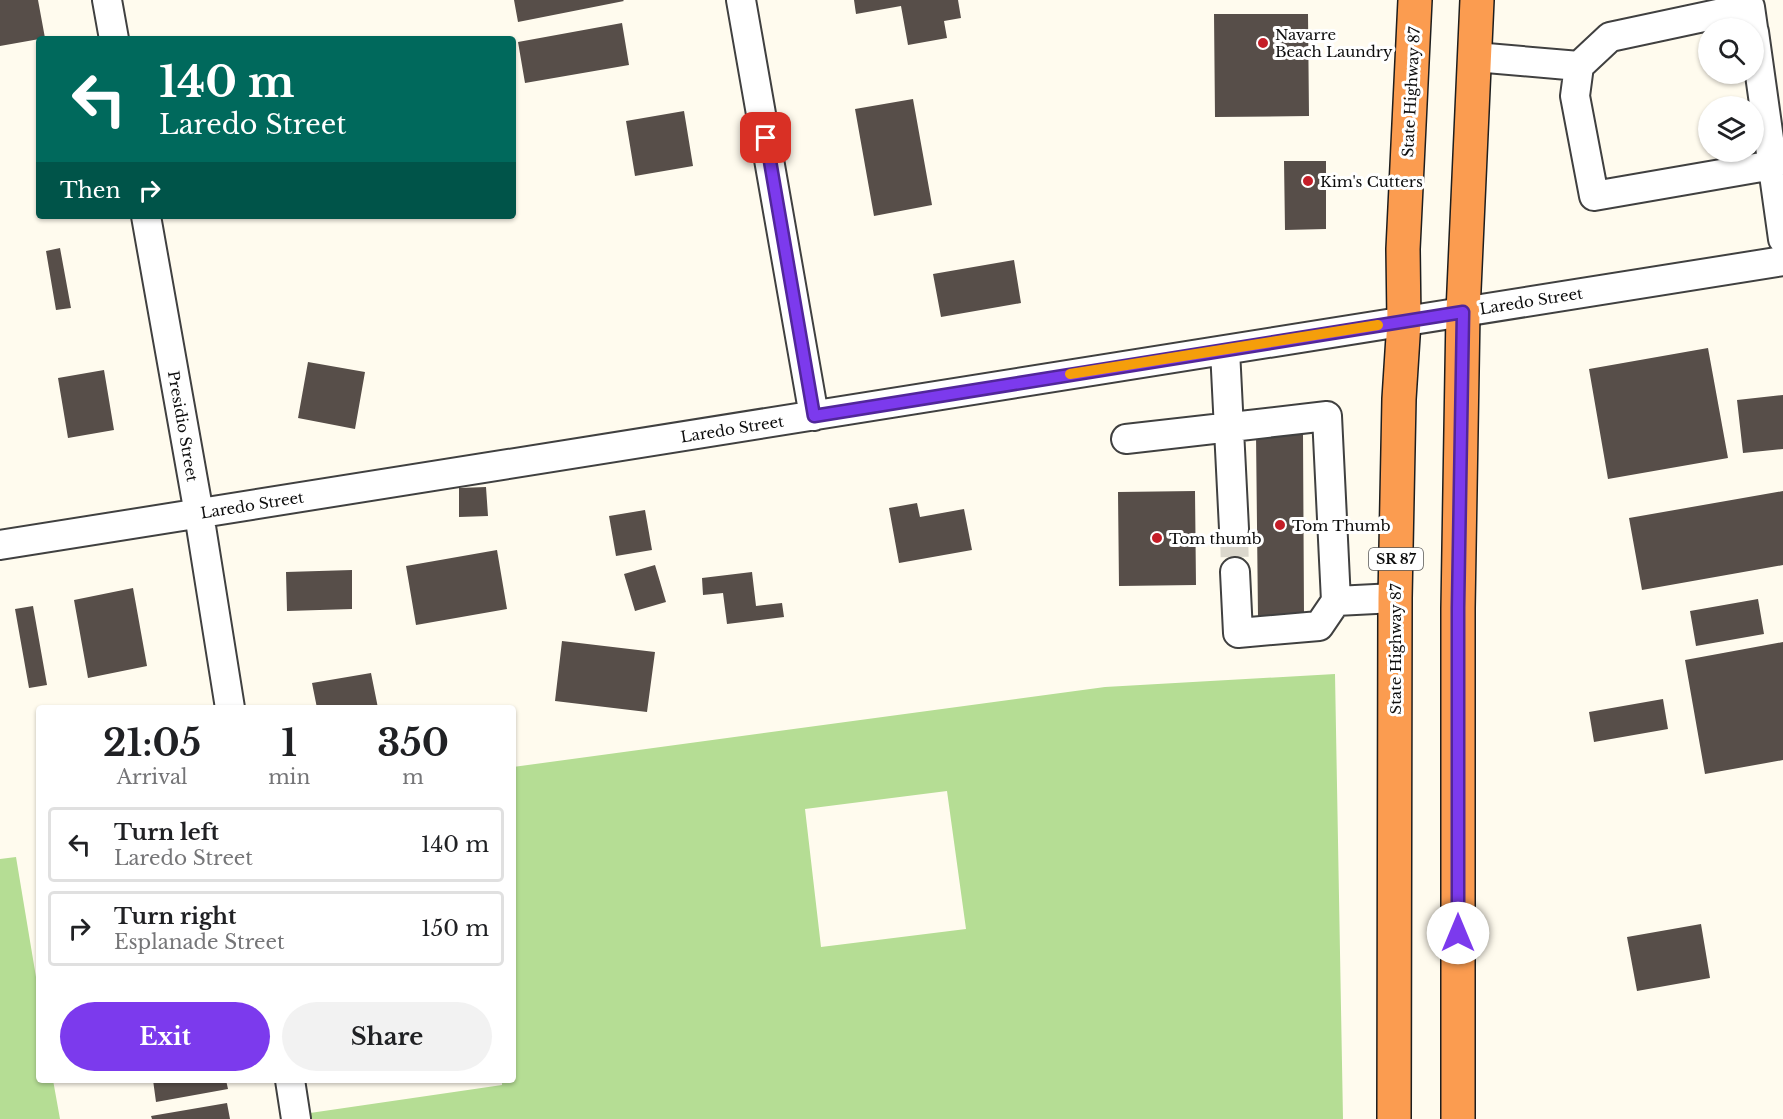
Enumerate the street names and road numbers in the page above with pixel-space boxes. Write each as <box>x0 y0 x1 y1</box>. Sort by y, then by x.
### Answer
street label: State Highway 87 <box>1398 26 1424 158</box>
street label: Laredo Street <box>1478 283 1584 319</box>
street label: Presidio Street <box>164 369 202 483</box>
street label: Laredo Street <box>679 411 785 447</box>
street label: Laredo Street <box>199 487 305 523</box>
road number: SR 87 <box>1369 548 1423 570</box>
street label: State Highway 87 <box>1386 583 1405 714</box>

